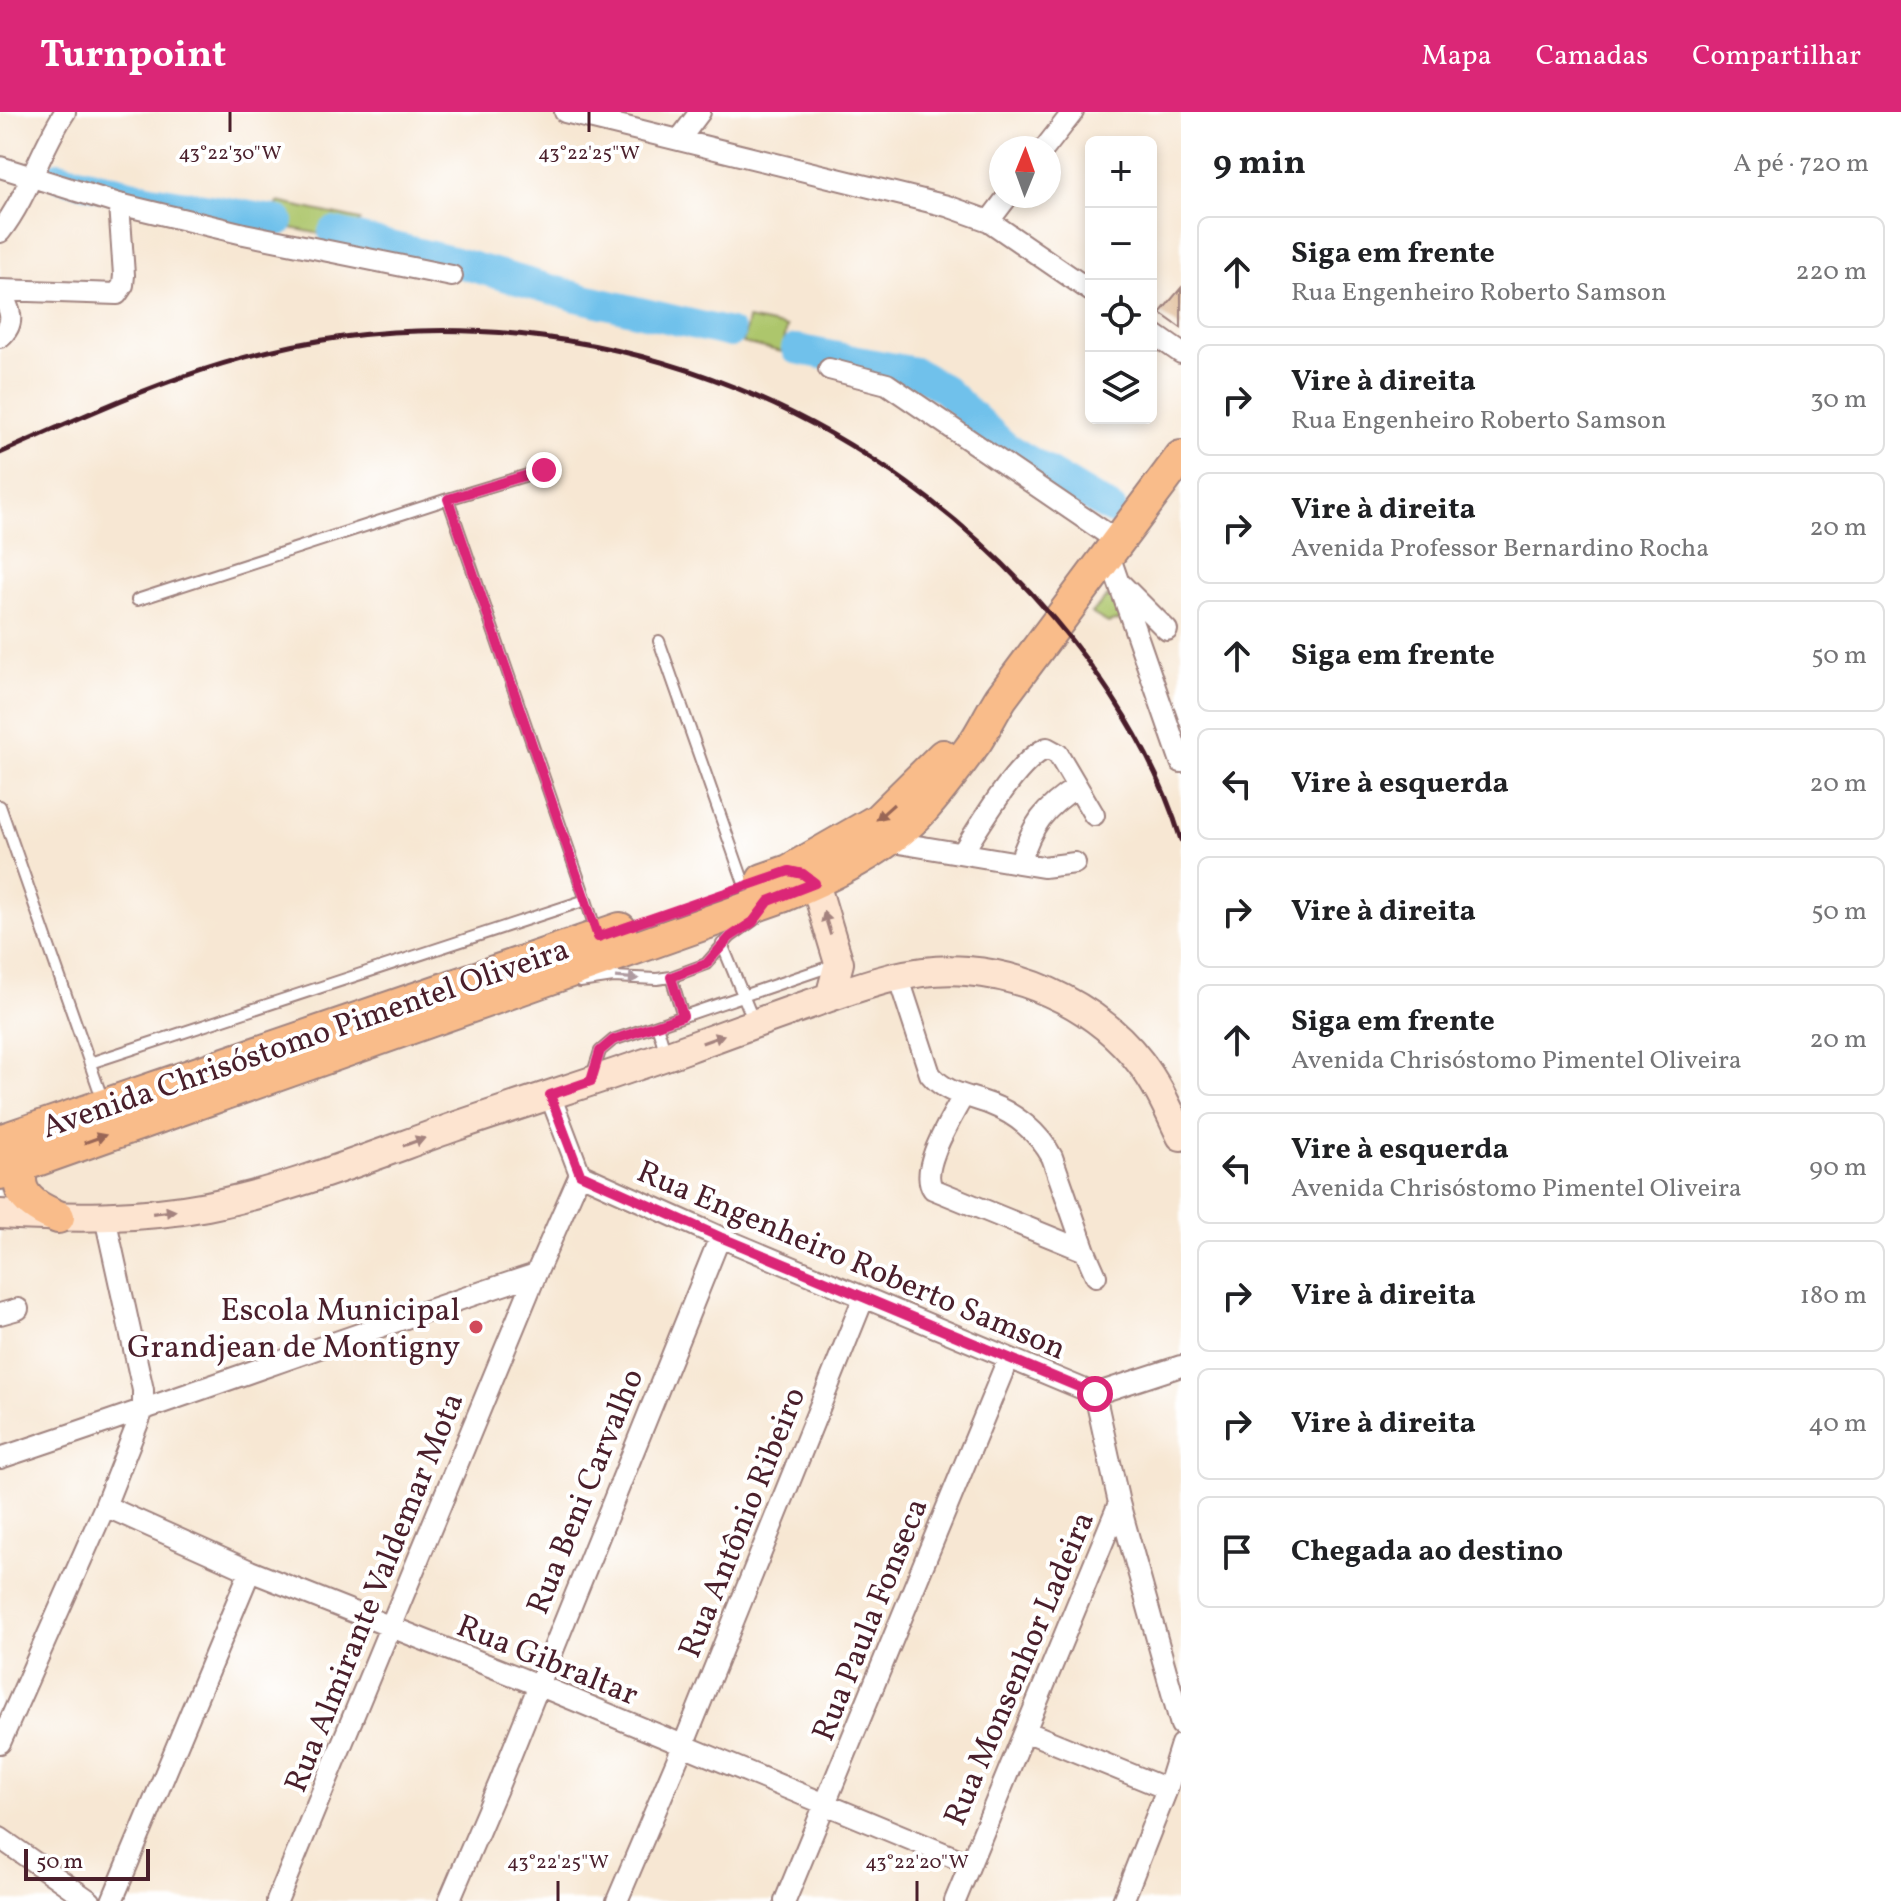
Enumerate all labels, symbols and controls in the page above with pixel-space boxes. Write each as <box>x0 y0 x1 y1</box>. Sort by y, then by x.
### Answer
text: Turnpoint <box>40 30 226 83</box>
text: Mapa <box>1422 37 1492 76</box>
text: Camadas <box>1536 37 1648 76</box>
text: Compartilhar <box>1692 37 1861 76</box>
north arrow <box>989 136 1061 208</box>
map controls <box>1085 136 1157 424</box>
button: + <box>1085 136 1157 208</box>
text: 43°22'30"W <box>178 140 282 168</box>
text: 43°22'25"W <box>538 140 640 168</box>
text: 9 min <box>1213 141 1306 188</box>
text: A pé · 720 m <box>1733 146 1869 182</box>
button: − <box>1085 208 1157 280</box>
text: Siga em frente <box>1291 233 1495 275</box>
icon: ahead <box>1215 250 1259 294</box>
text: 220 m <box>1795 254 1867 290</box>
text: Rua Engenheiro Roberto Samson <box>1291 275 1666 311</box>
button: locate <box>1085 280 1157 352</box>
button: layers <box>1085 352 1157 424</box>
text: Vire à direita <box>1291 361 1476 403</box>
icon: right <box>1215 378 1259 422</box>
text: 30 m <box>1810 382 1867 418</box>
text: Rua Engenheiro Roberto Samson <box>1291 403 1666 439</box>
route end <box>526 452 562 488</box>
text: Vire à direita <box>1291 489 1476 531</box>
icon: right <box>1215 506 1259 550</box>
text: 20 m <box>1809 510 1867 546</box>
text: Avenida Professor Bernardino Rocha <box>1291 531 1709 567</box>
icon: ahead <box>1215 634 1259 678</box>
text: Siga em frente <box>1291 635 1495 677</box>
text: 50 m <box>1811 638 1867 674</box>
icon: left <box>1215 762 1259 806</box>
text: Vire à esquerda <box>1291 763 1509 805</box>
text: 20 m <box>1809 766 1867 802</box>
one-way arrow <box>876 802 895 820</box>
icon: right <box>1215 890 1259 934</box>
text: Vire à direita <box>1291 891 1476 933</box>
text: 50 m <box>1811 894 1867 930</box>
one-way arrow <box>820 910 833 934</box>
street label: Avenida Chrisóstomo Pimentel Oliveira <box>37 929 575 1151</box>
one-way arrow <box>615 972 640 985</box>
text: Siga em frente <box>1291 1001 1495 1043</box>
icon: ahead <box>1215 1018 1259 1062</box>
text: 20 m <box>1809 1022 1867 1058</box>
one-way arrow <box>701 1032 725 1045</box>
text: Avenida Chrisóstomo Pimentel Oliveira <box>1291 1043 1742 1079</box>
text: Vire à esquerda <box>1291 1129 1509 1171</box>
one-way arrow <box>84 1132 108 1145</box>
one-way arrow <box>402 1135 426 1147</box>
icon: left <box>1215 1146 1259 1190</box>
text: 90 m <box>1809 1150 1867 1186</box>
street label: Rua Engenheiro Roberto Samson <box>630 1151 1072 1372</box>
text: Avenida Chrisóstomo Pimentel Oliveira <box>1291 1171 1742 1207</box>
one-way arrow <box>152 1205 177 1218</box>
icon: right <box>1215 1274 1259 1318</box>
text: Vire à direita <box>1291 1275 1476 1317</box>
text: 180 m <box>1800 1278 1867 1314</box>
place label: Escola Municipal Grandjean de Montigny <box>127 1290 460 1371</box>
marker: Escola Municipal Grandjean de Montigny <box>467 1318 485 1336</box>
street label: Rua Beni Carvalho <box>517 1363 656 1621</box>
route start <box>1077 1376 1113 1412</box>
street label: Rua Antônio Ribeiro <box>669 1381 818 1665</box>
street label: Rua Almirante Valdemar Mota <box>275 1387 476 1800</box>
icon: right <box>1215 1402 1259 1446</box>
text: Vire à direita <box>1291 1403 1476 1445</box>
text: 40 m <box>1808 1406 1867 1442</box>
street label: Rua Paula Fonseca <box>803 1492 941 1748</box>
street label: Rua Monsenhor Ladeira <box>935 1505 1107 1833</box>
icon: arrive <box>1215 1530 1259 1574</box>
text: Chegada ao destino <box>1291 1531 1563 1573</box>
street label: Rua Gibraltar <box>449 1605 644 1718</box>
scale bar <box>24 1845 150 1881</box>
text: 50 m <box>36 1847 83 1878</box>
text: 43°22'25"W <box>507 1849 609 1877</box>
text: 43°22'20"W <box>865 1849 969 1877</box>

